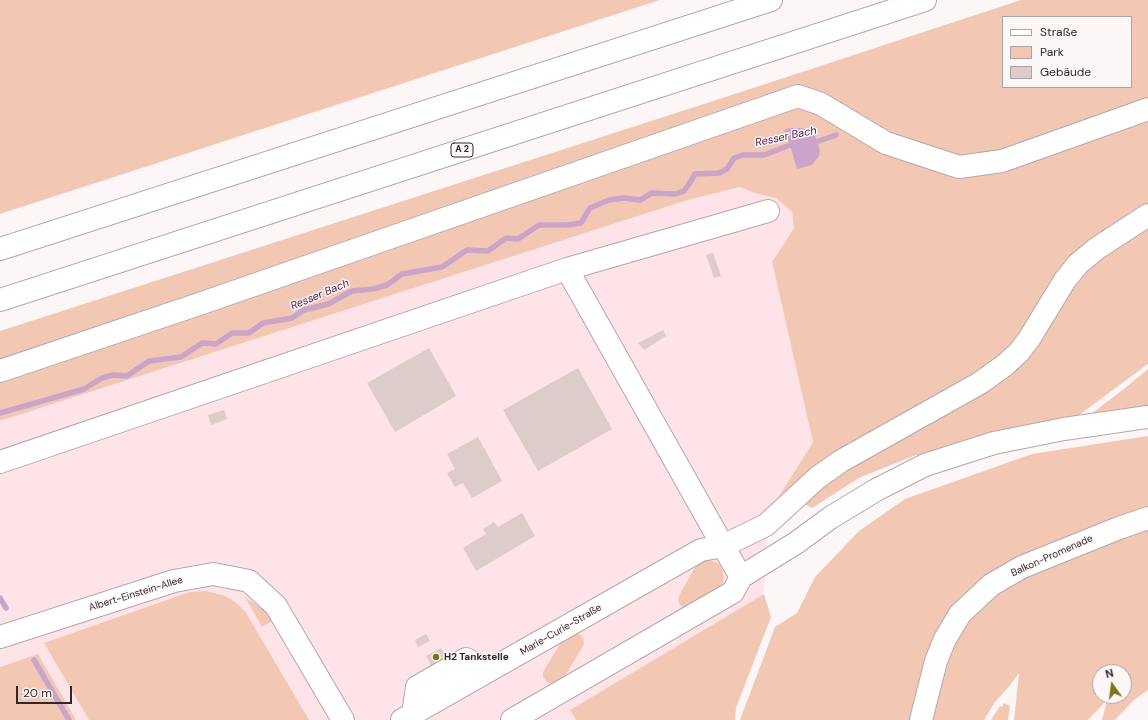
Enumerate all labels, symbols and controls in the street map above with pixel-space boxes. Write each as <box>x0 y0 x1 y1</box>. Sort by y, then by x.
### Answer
legend <box>1002 16 1132 88</box>
text: Straße <box>1040 24 1077 40</box>
text: Park <box>1040 44 1064 60</box>
text: Gebäude <box>1040 64 1091 80</box>
water label: Resser Bach <box>754 124 818 150</box>
road number: A 2 <box>451 143 473 157</box>
water label: Resser Bach <box>289 277 351 313</box>
street label: Balkon-Promenade <box>1009 533 1095 579</box>
street label: Albert-Einstein-Allee <box>88 574 184 614</box>
street label: Marie-Curie-Straße <box>518 602 604 658</box>
place label: H2 Tankstelle <box>444 651 509 663</box>
marker: H2 Tankstelle <box>431 652 441 662</box>
north arrow <box>1092 664 1132 704</box>
text: N <box>1104 666 1115 681</box>
scale bar <box>18 678 74 704</box>
text: 20 m <box>23 685 52 701</box>

